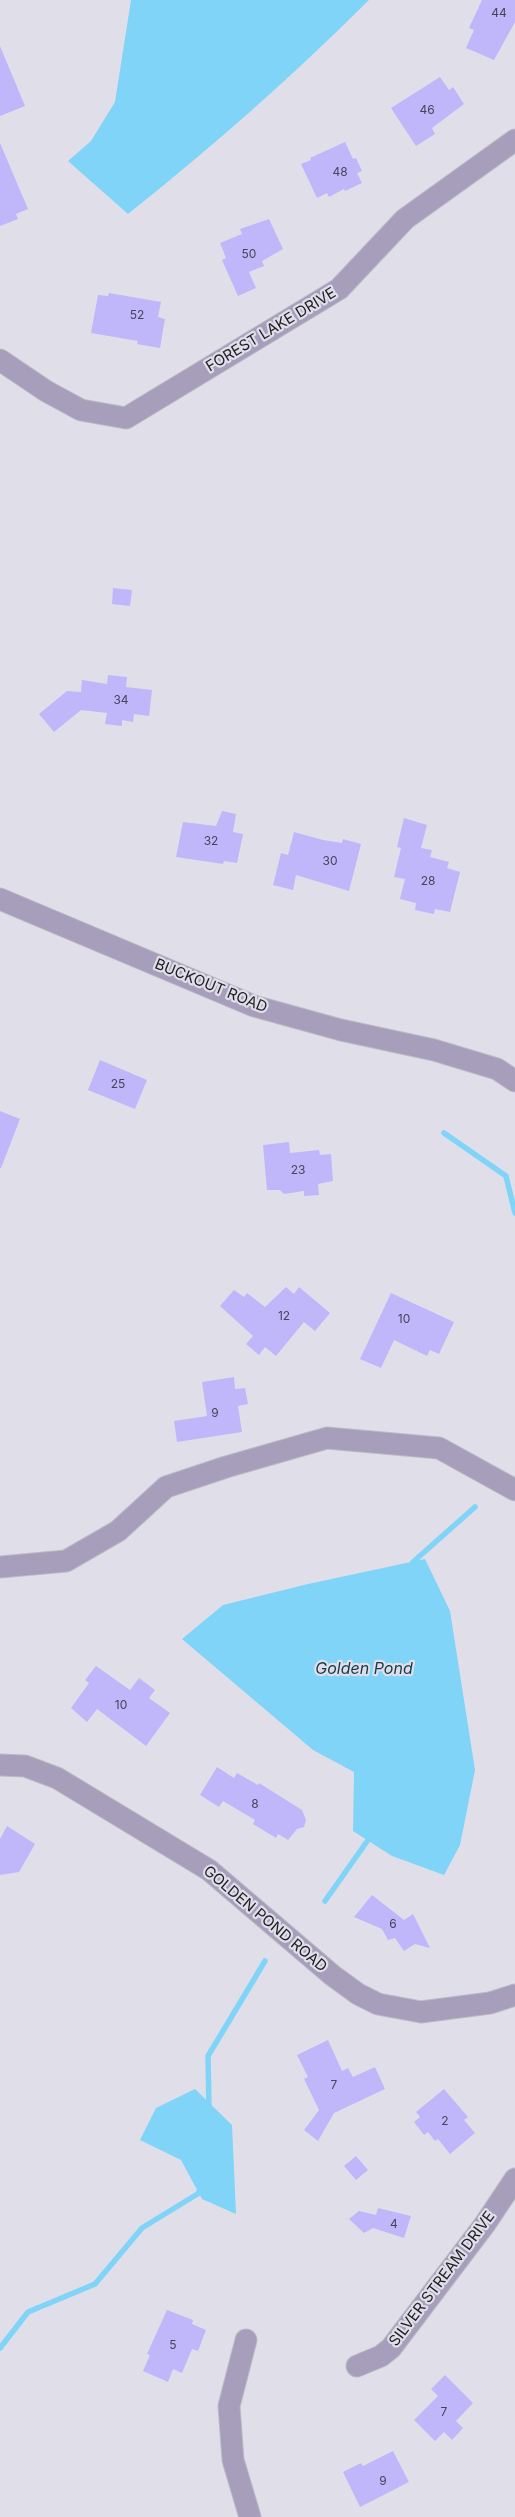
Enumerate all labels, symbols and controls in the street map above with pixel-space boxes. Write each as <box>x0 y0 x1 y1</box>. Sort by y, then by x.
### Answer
house number: 44 <box>491 6 507 20</box>
house number: 46 <box>419 103 435 117</box>
house number: 48 <box>332 165 348 179</box>
house number: 50 <box>242 247 256 261</box>
street label: FOREST LAKE DRIVE <box>203 284 339 376</box>
house number: 52 <box>130 308 144 322</box>
house number: 34 <box>113 693 129 707</box>
house number: 32 <box>204 834 218 848</box>
house number: 30 <box>323 854 337 868</box>
house number: 28 <box>421 874 435 888</box>
street label: BUCKOUT ROAD <box>152 955 270 1017</box>
house number: 25 <box>111 1077 125 1091</box>
house number: 23 <box>291 1163 305 1177</box>
house number: 12 <box>278 1309 290 1323</box>
house number: 10 <box>398 1312 410 1326</box>
house number: 9 <box>211 1406 219 1420</box>
water label: Golden Pond <box>315 1659 413 1679</box>
house number: 10 <box>115 1698 127 1712</box>
house number: 8 <box>251 1797 259 1811</box>
street label: GOLDEN POND ROAD <box>200 1862 330 1976</box>
house number: 6 <box>389 1917 397 1931</box>
house number: 7 <box>331 2078 337 2092</box>
house number: 2 <box>441 2114 449 2128</box>
street label: SILVER STREAM DRIVE <box>385 2208 499 2350</box>
house number: 4 <box>390 2217 398 2231</box>
house number: 5 <box>169 2338 177 2352</box>
house number: 7 <box>441 2405 447 2419</box>
house number: 9 <box>379 2474 387 2488</box>

